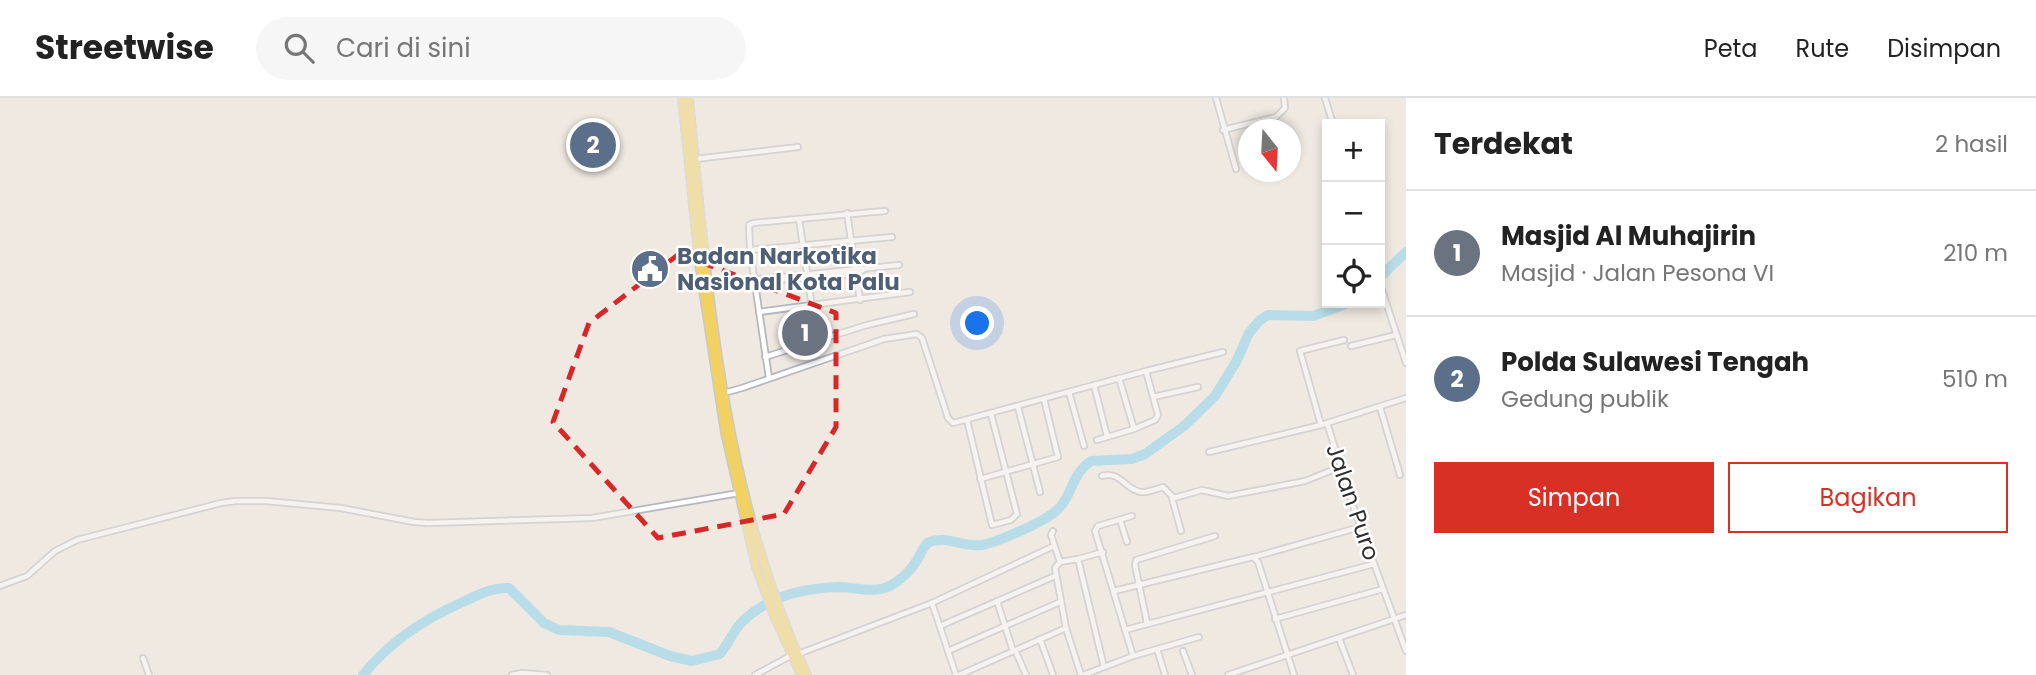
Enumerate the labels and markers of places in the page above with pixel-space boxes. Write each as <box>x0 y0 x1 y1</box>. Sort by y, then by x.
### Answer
pin: 2 <box>570 119 616 171</box>
place label: Badan Narkotika Nasional Kota Palu <box>677 240 900 298</box>
public building icon: Badan Narkotika Nasional Kota Palu <box>629 248 671 290</box>
pin: 1 <box>782 307 828 359</box>

